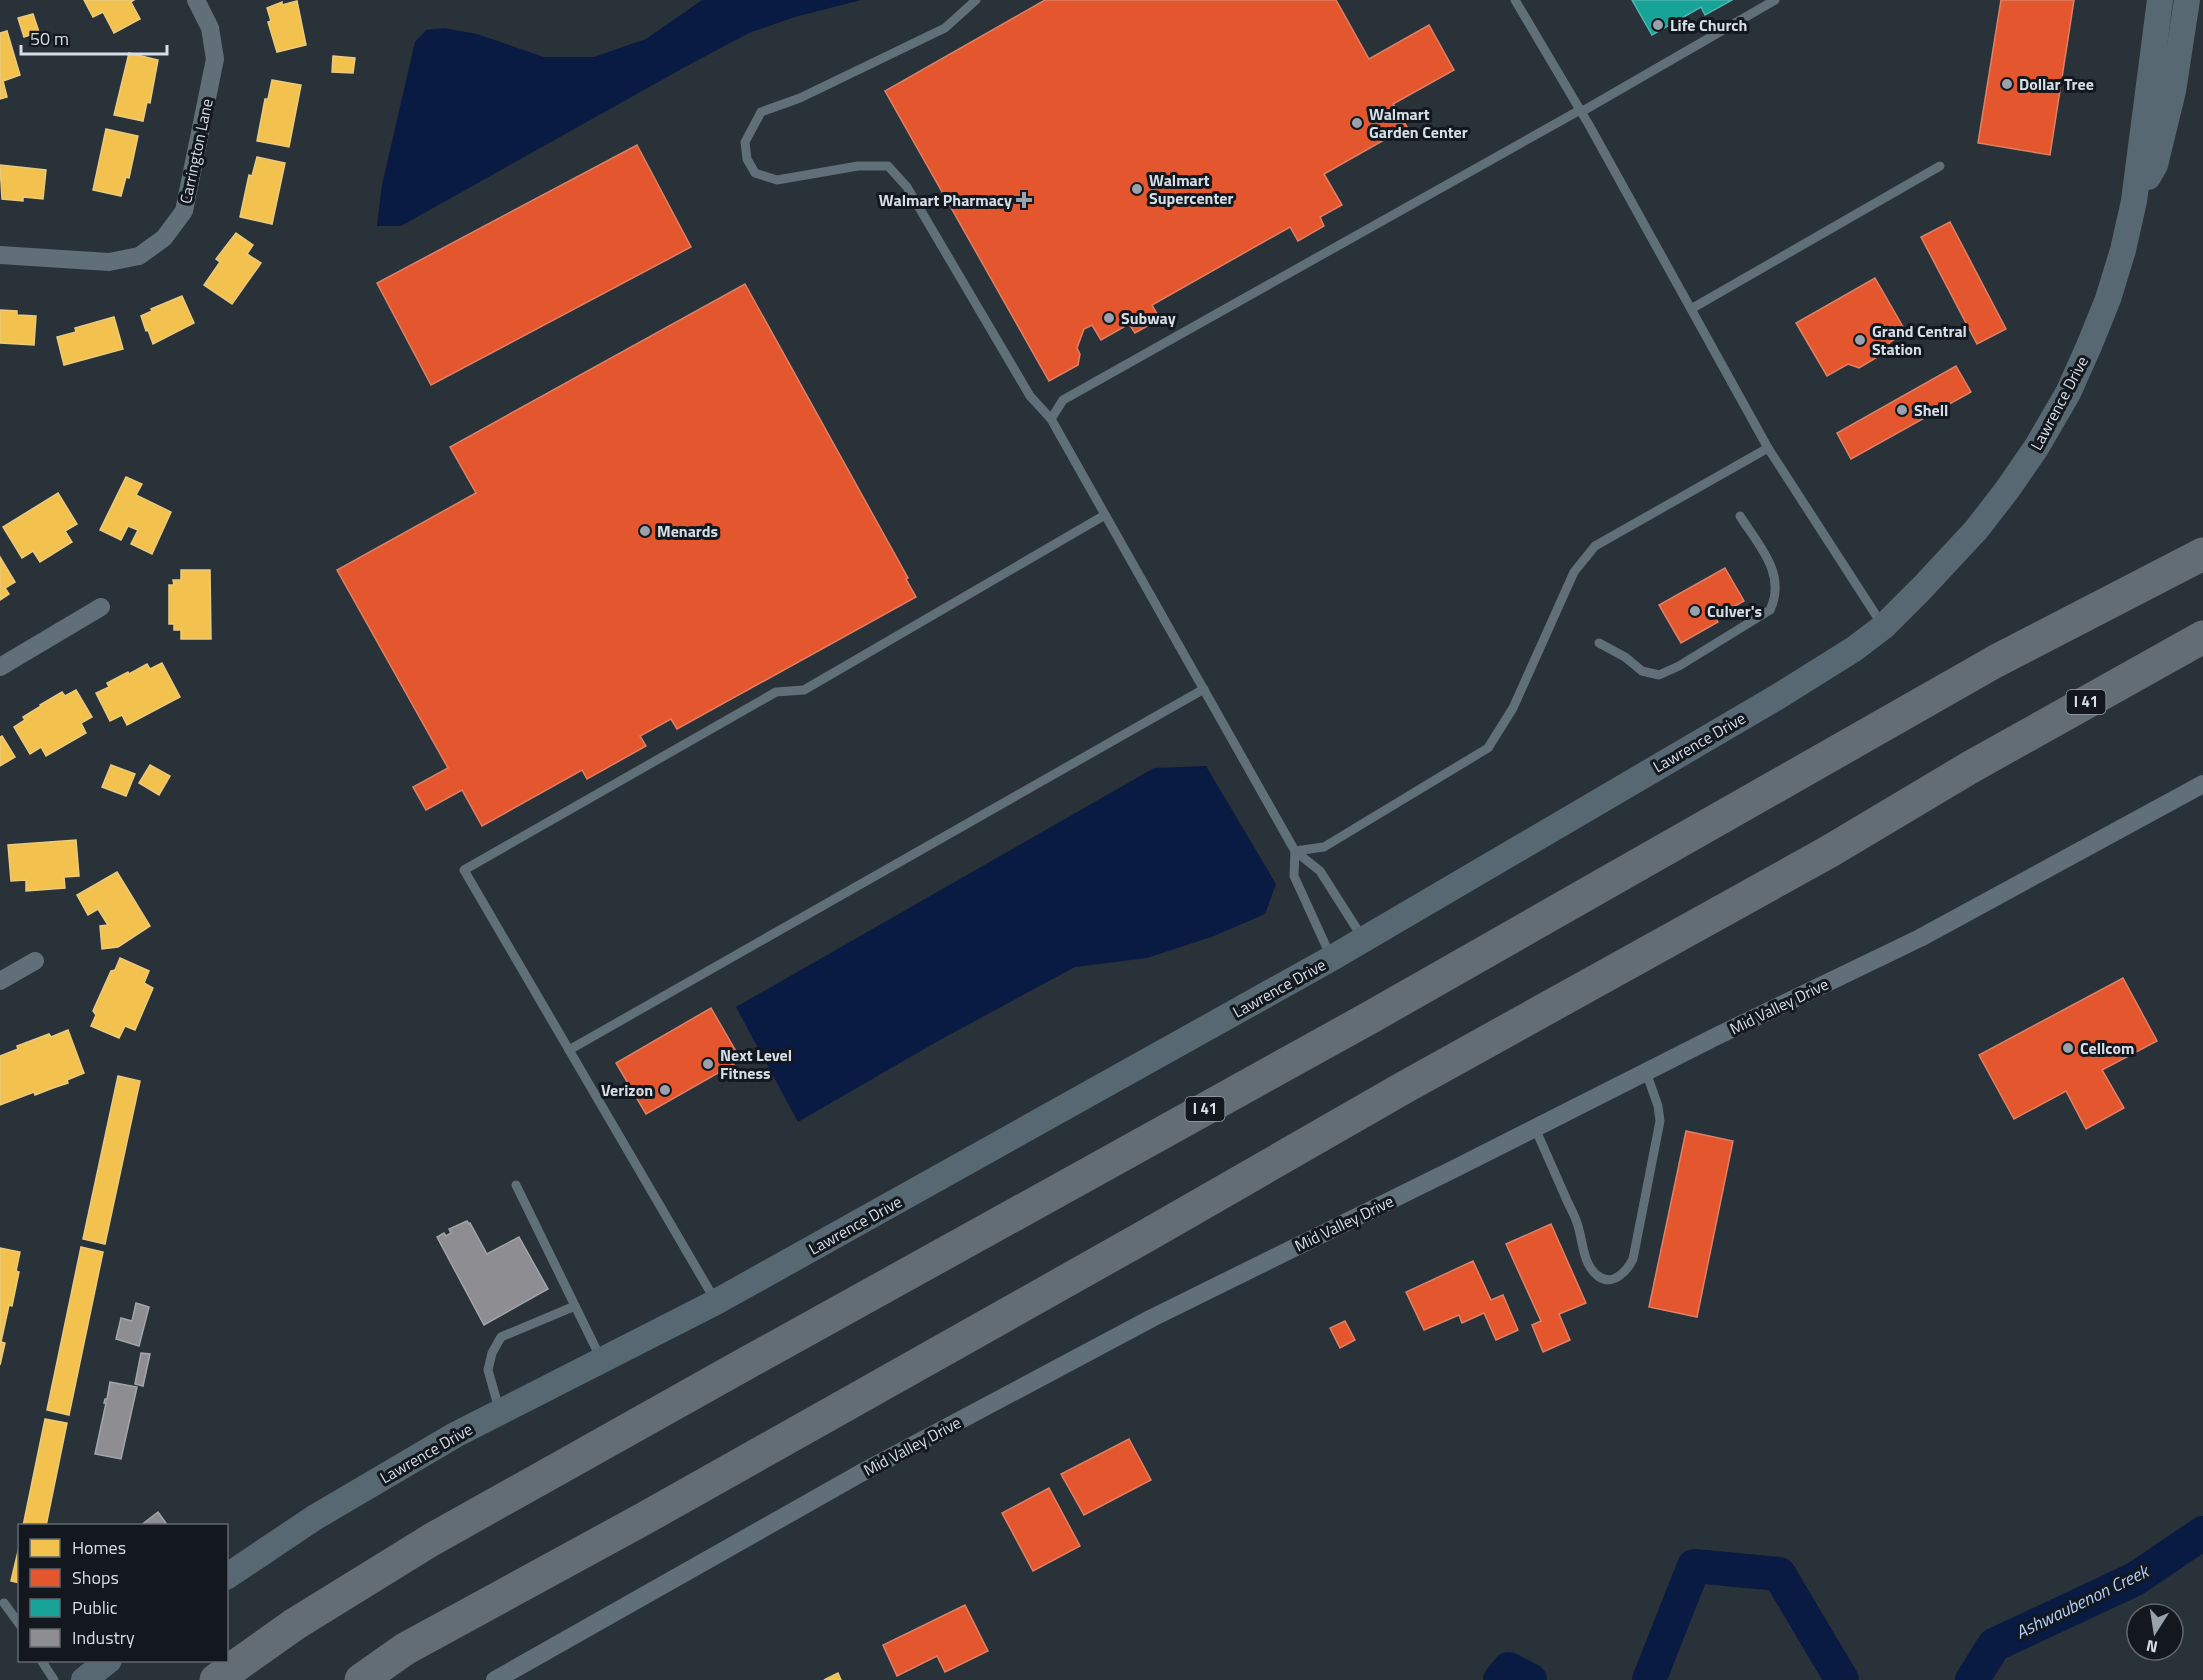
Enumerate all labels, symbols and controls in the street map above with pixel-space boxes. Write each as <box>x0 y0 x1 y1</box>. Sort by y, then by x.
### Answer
place label: Life Church <box>1670 13 1747 37</box>
scale bar <box>21 18 166 56</box>
marker: Life Church <box>1651 18 1665 32</box>
text: 50 m <box>30 25 69 52</box>
place label: Dollar Tree <box>2019 72 2094 96</box>
marker: Dollar Tree <box>2000 77 2014 91</box>
street label: Carrington Lane <box>173 96 219 206</box>
place label: Walmart Garden Center <box>1369 102 1468 144</box>
marker: Walmart Garden Center <box>1350 116 1364 130</box>
place label: Walmart Supercenter <box>1149 168 1233 210</box>
marker: Walmart Supercenter <box>1130 182 1144 196</box>
place label: Walmart Pharmacy <box>879 188 1012 212</box>
marker: Walmart Pharmacy <box>1017 193 1031 207</box>
place label: Subway <box>1121 306 1176 330</box>
marker: Subway <box>1102 311 1116 325</box>
place label: Grand Central Station <box>1872 319 1967 361</box>
marker: Grand Central Station <box>1853 333 1867 347</box>
street label: Lawrence Drive <box>2024 352 2094 454</box>
place label: Shell <box>1914 398 1948 422</box>
marker: Shell <box>1895 403 1909 417</box>
place label: Menards <box>657 519 718 543</box>
marker: Menards <box>638 524 652 538</box>
place label: Culver's <box>1707 599 1762 623</box>
marker: Culver's <box>1688 604 1702 618</box>
road number: I 41 <box>2066 690 2106 714</box>
street label: Lawrence Drive <box>1648 706 1750 778</box>
street label: Lawrence Drive <box>1228 952 1330 1024</box>
street label: Mid Valley Drive <box>1725 972 1833 1040</box>
place label: Cellcom <box>2080 1036 2134 1060</box>
marker: Cellcom <box>2061 1041 2075 1055</box>
place label: Next Level Fitness <box>720 1043 792 1085</box>
marker: Next Level Fitness <box>701 1057 715 1071</box>
place label: Verizon <box>601 1078 653 1102</box>
marker: Verizon <box>658 1083 672 1097</box>
road number: I 41 <box>1186 1097 1224 1121</box>
street label: Lawrence Drive <box>804 1189 906 1261</box>
street label: Mid Valley Drive <box>1290 1189 1398 1257</box>
street label: Mid Valley Drive <box>859 1410 965 1482</box>
street label: Lawrence Drive <box>375 1417 477 1489</box>
legend <box>18 1524 228 1662</box>
text: Homes <box>72 1534 126 1561</box>
water label: Ashwaubenon Creek <box>2011 1557 2155 1645</box>
text: Shops <box>72 1564 119 1591</box>
text: Public <box>72 1594 118 1621</box>
north arrow <box>2125 1602 2185 1662</box>
text: Industry <box>72 1624 135 1651</box>
text: N <box>2144 1634 2160 1660</box>

